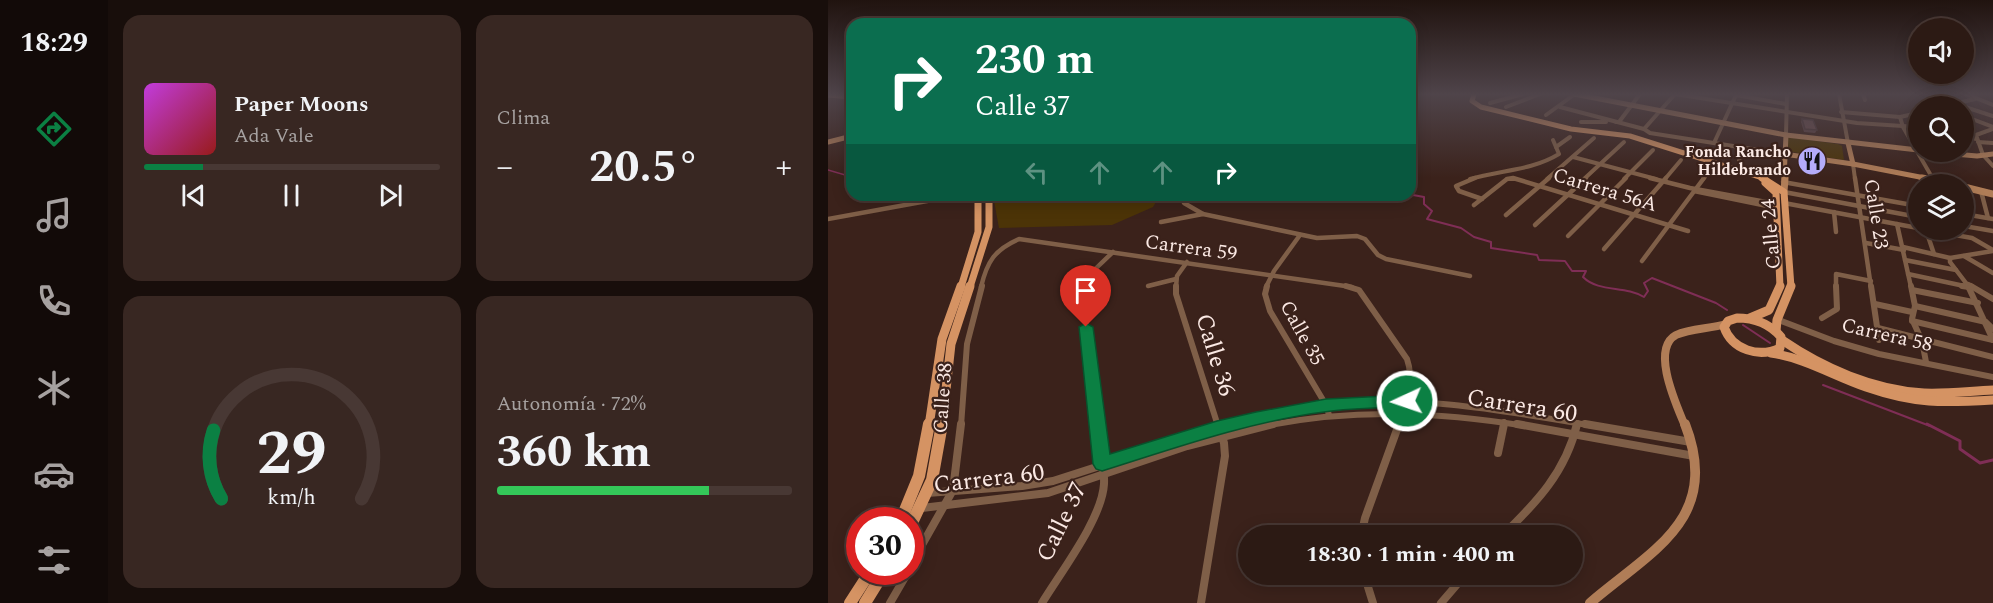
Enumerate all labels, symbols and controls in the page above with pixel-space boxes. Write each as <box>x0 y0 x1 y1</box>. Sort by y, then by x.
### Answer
map controls <box>1908 18 1974 240</box>
button: sound <box>1908 18 1974 84</box>
text: 18:29 <box>20 22 88 64</box>
text: 230 m <box>975 29 1094 92</box>
icon: right <box>876 42 954 120</box>
text: Calle 37 <box>975 86 1070 128</box>
text: Paper Moons <box>234 88 369 121</box>
button: search <box>1908 96 1974 162</box>
text: Clima <box>497 103 550 133</box>
icon: directions <box>33 108 75 150</box>
text: Ada Vale <box>234 121 314 151</box>
text: 20.5° <box>589 133 699 202</box>
place label: Fonda Rancho Hildebrando <box>1685 140 1791 182</box>
text: − <box>497 142 513 192</box>
text: + <box>775 142 792 192</box>
restaurant icon: Fonda Rancho Hildebrando <box>1796 145 1828 177</box>
icon: left <box>1020 156 1053 189</box>
icon: ahead <box>1083 156 1116 189</box>
icon: ahead <box>1146 156 1179 189</box>
icon: right <box>1209 156 1242 189</box>
street label: Carrera 56A <box>1549 160 1661 220</box>
button: layers <box>1908 174 1974 240</box>
street label: Calle 23 <box>1856 177 1896 251</box>
icon: previous <box>177 179 210 212</box>
icon: pause <box>275 179 308 212</box>
icon: next <box>374 179 407 212</box>
icon: music <box>33 194 75 236</box>
street label: Calle 24 <box>1753 198 1789 270</box>
street label: Carrera 59 <box>1143 227 1239 269</box>
pin <box>1060 265 1111 327</box>
icon: arrive <box>1069 274 1102 307</box>
icon: phone <box>33 280 75 322</box>
street label: Calle 35 <box>1272 295 1332 371</box>
street label: Calle 36 <box>1185 309 1245 401</box>
street label: Carrera 58 <box>1838 310 1936 360</box>
street label: Calle 38 <box>926 362 960 434</box>
icon: climate <box>33 367 75 409</box>
position arrow <box>1375 369 1439 433</box>
street label: Carrera 60 <box>1464 380 1580 432</box>
text: Autonomía · 72% <box>497 389 646 419</box>
text: 29 <box>257 407 327 502</box>
text: 360 km <box>497 418 651 487</box>
icon: car <box>33 453 75 495</box>
street label: Carrera 60 <box>932 454 1046 504</box>
street label: Calle 37 <box>1027 476 1097 568</box>
text: km/h <box>268 481 316 514</box>
speed limit sign: 30 <box>846 507 924 585</box>
text: 18:30 · 1 min · 400 m <box>1306 538 1515 571</box>
icon: filters <box>33 539 75 581</box>

